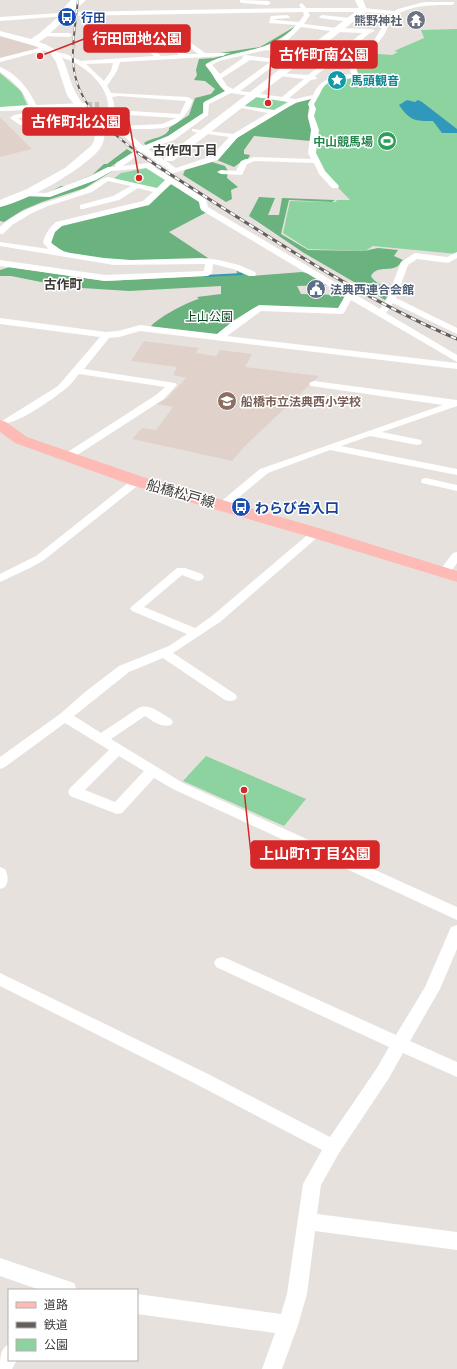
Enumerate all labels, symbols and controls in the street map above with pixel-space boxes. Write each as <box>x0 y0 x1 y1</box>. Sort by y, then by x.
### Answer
bus stop icon: 行田 <box>56 6 78 28</box>
place label: 行田 <box>81 9 105 26</box>
temple icon: 熊野神社 <box>405 9 427 31</box>
place label: 熊野神社 <box>354 12 402 29</box>
callout: 行田団地公園 <box>84 25 190 52</box>
text: 行田団地公園 <box>92 28 182 49</box>
callout: 古作町南公園 <box>271 41 377 68</box>
text: 古作町南公園 <box>279 44 369 65</box>
place icon: 馬頭観音 <box>326 69 348 91</box>
place label: 馬頭観音 <box>351 72 399 89</box>
callout: 古作町北公園 <box>23 108 129 135</box>
text: 古作町北公園 <box>31 111 121 132</box>
sports icon: 中山競馬場 <box>376 130 398 152</box>
place label: 中山競馬場 <box>313 133 373 150</box>
district label: 古作四丁目 <box>152 141 218 159</box>
district label: 古作町 <box>43 275 83 293</box>
public building icon: 法典西連合会館 <box>305 278 327 300</box>
place label: 法典西連合会館 <box>330 281 414 298</box>
park label: 上山公園 <box>185 308 233 325</box>
school or university icon: 船橋市立法典西小学校 <box>216 390 238 412</box>
place label: 船橋市立法典西小学校 <box>241 393 361 410</box>
street label: 船橋松戸線 <box>145 474 217 512</box>
bus stop icon: わらび台入口 <box>230 496 252 518</box>
place label: わらび台入口 <box>255 498 339 517</box>
callout: 上山町1丁目公園 <box>251 841 379 868</box>
text: 上山町1丁目公園 <box>259 843 371 864</box>
legend <box>8 1289 138 1361</box>
text: 道路 <box>44 1296 68 1313</box>
text: 鉄道 <box>44 1316 68 1333</box>
text: 公園 <box>44 1336 68 1353</box>

